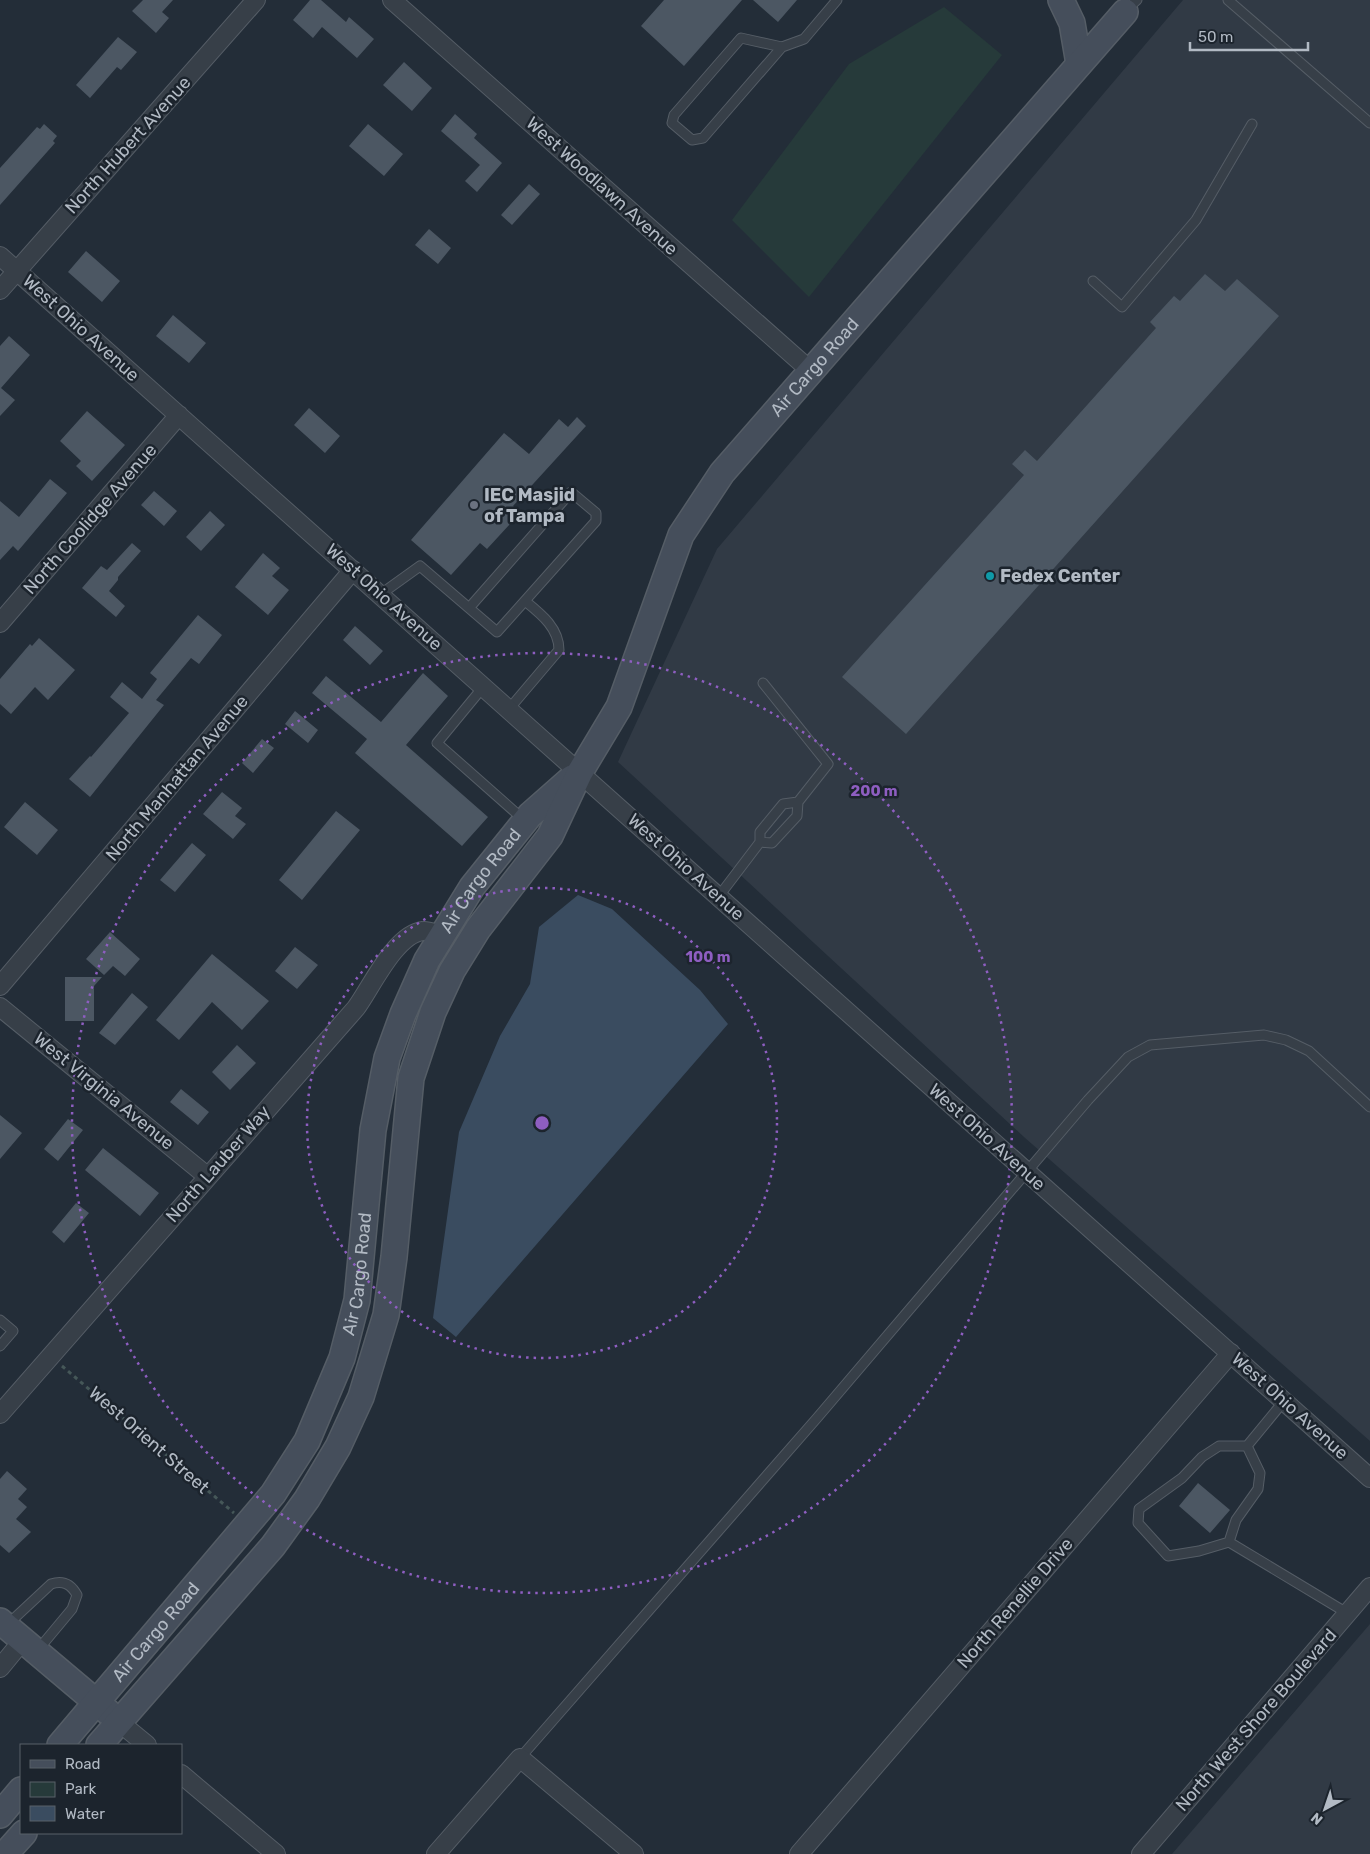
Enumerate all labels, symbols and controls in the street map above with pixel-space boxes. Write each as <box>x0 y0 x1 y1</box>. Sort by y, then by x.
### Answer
scale bar <box>1190 20 1308 52</box>
text: 50 m <box>1198 28 1233 46</box>
street label: North Hubert Avenue <box>60 72 196 218</box>
street label: West Woodlawn Avenue <box>522 112 682 260</box>
street label: West Ohio Avenue <box>18 270 144 386</box>
street label: Air Cargo Road <box>765 313 864 421</box>
street label: North Coolidge Avenue <box>19 439 161 599</box>
place label: IEC Masjid of Tampa <box>484 484 575 527</box>
marker: IEC Masjid of Tampa <box>468 499 480 511</box>
street label: West Ohio Avenue <box>321 539 447 655</box>
place label: Fedex Center <box>1000 565 1120 587</box>
marker: Fedex Center <box>984 570 996 582</box>
street label: North Manhattan Avenue <box>101 691 253 865</box>
text: 200 m <box>850 782 898 800</box>
street label: West Ohio Avenue <box>623 809 749 925</box>
street label: Air Cargo Road <box>435 824 526 937</box>
text: 100 m <box>686 948 730 966</box>
street label: West Virginia Avenue <box>29 1028 179 1154</box>
street label: West Ohio Avenue <box>924 1079 1050 1195</box>
street label: North Lauber Way <box>161 1101 275 1227</box>
centre of rings <box>533 1114 551 1132</box>
street label: Air Cargo Road <box>337 1211 376 1338</box>
street label: West Ohio Avenue <box>1227 1348 1353 1464</box>
street label: West Orient Street <box>84 1382 214 1498</box>
street label: North Renellie Drive <box>952 1533 1078 1673</box>
street label: Air Cargo Road <box>107 1578 204 1687</box>
street label: North West Shore Boulevard <box>1171 1624 1341 1816</box>
legend <box>20 1744 182 1834</box>
text: Road <box>65 1755 101 1773</box>
text: Park <box>65 1780 96 1798</box>
north arrow <box>1300 1784 1350 1834</box>
text: Water <box>65 1805 105 1823</box>
text: N <box>1308 1809 1326 1828</box>

